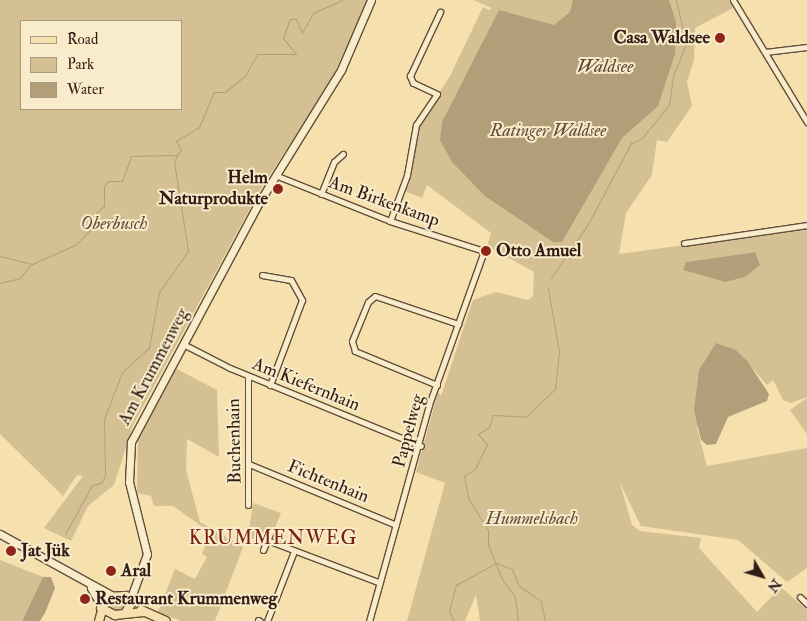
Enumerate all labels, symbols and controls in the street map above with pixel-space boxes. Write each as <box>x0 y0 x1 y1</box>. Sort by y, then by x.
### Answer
legend <box>20 20 182 110</box>
place label: Casa Waldsee <box>613 27 710 49</box>
text: Road <box>67 30 98 49</box>
marker: Casa Waldsee <box>714 32 726 44</box>
text: Park <box>67 55 94 74</box>
water label: Waldsee <box>577 56 633 78</box>
text: Water <box>67 80 104 99</box>
park label: Ratinger Waldsee <box>490 120 606 142</box>
place label: Helm Naturprodukte <box>159 168 268 210</box>
street label: Am Birkenkamp <box>326 172 442 232</box>
marker: Helm Naturprodukte <box>272 183 284 195</box>
park label: Oberbusch <box>80 213 148 235</box>
place label: Otto Amuel <box>496 240 581 262</box>
marker: Otto Amuel <box>480 245 492 257</box>
street label: Am Krummenweg <box>114 305 194 429</box>
street label: Am Kiefernhain <box>249 354 363 416</box>
street label: Pappelweg <box>389 392 429 470</box>
street label: Buchenhain <box>223 398 247 484</box>
street label: Fichtenhain <box>284 456 372 508</box>
park label: Hummelsbach <box>486 508 578 530</box>
district label: KRUMMENWEG <box>187 528 359 550</box>
place label: Jat Jük <box>21 540 70 562</box>
marker: Jat Jük <box>5 545 17 557</box>
north arrow <box>737 551 787 601</box>
place label: Aral <box>121 560 151 582</box>
marker: Aral <box>105 565 117 577</box>
text: N <box>764 575 785 596</box>
place label: Restaurant Krummenweg <box>95 588 277 610</box>
marker: Restaurant Krummenweg <box>79 593 91 605</box>

